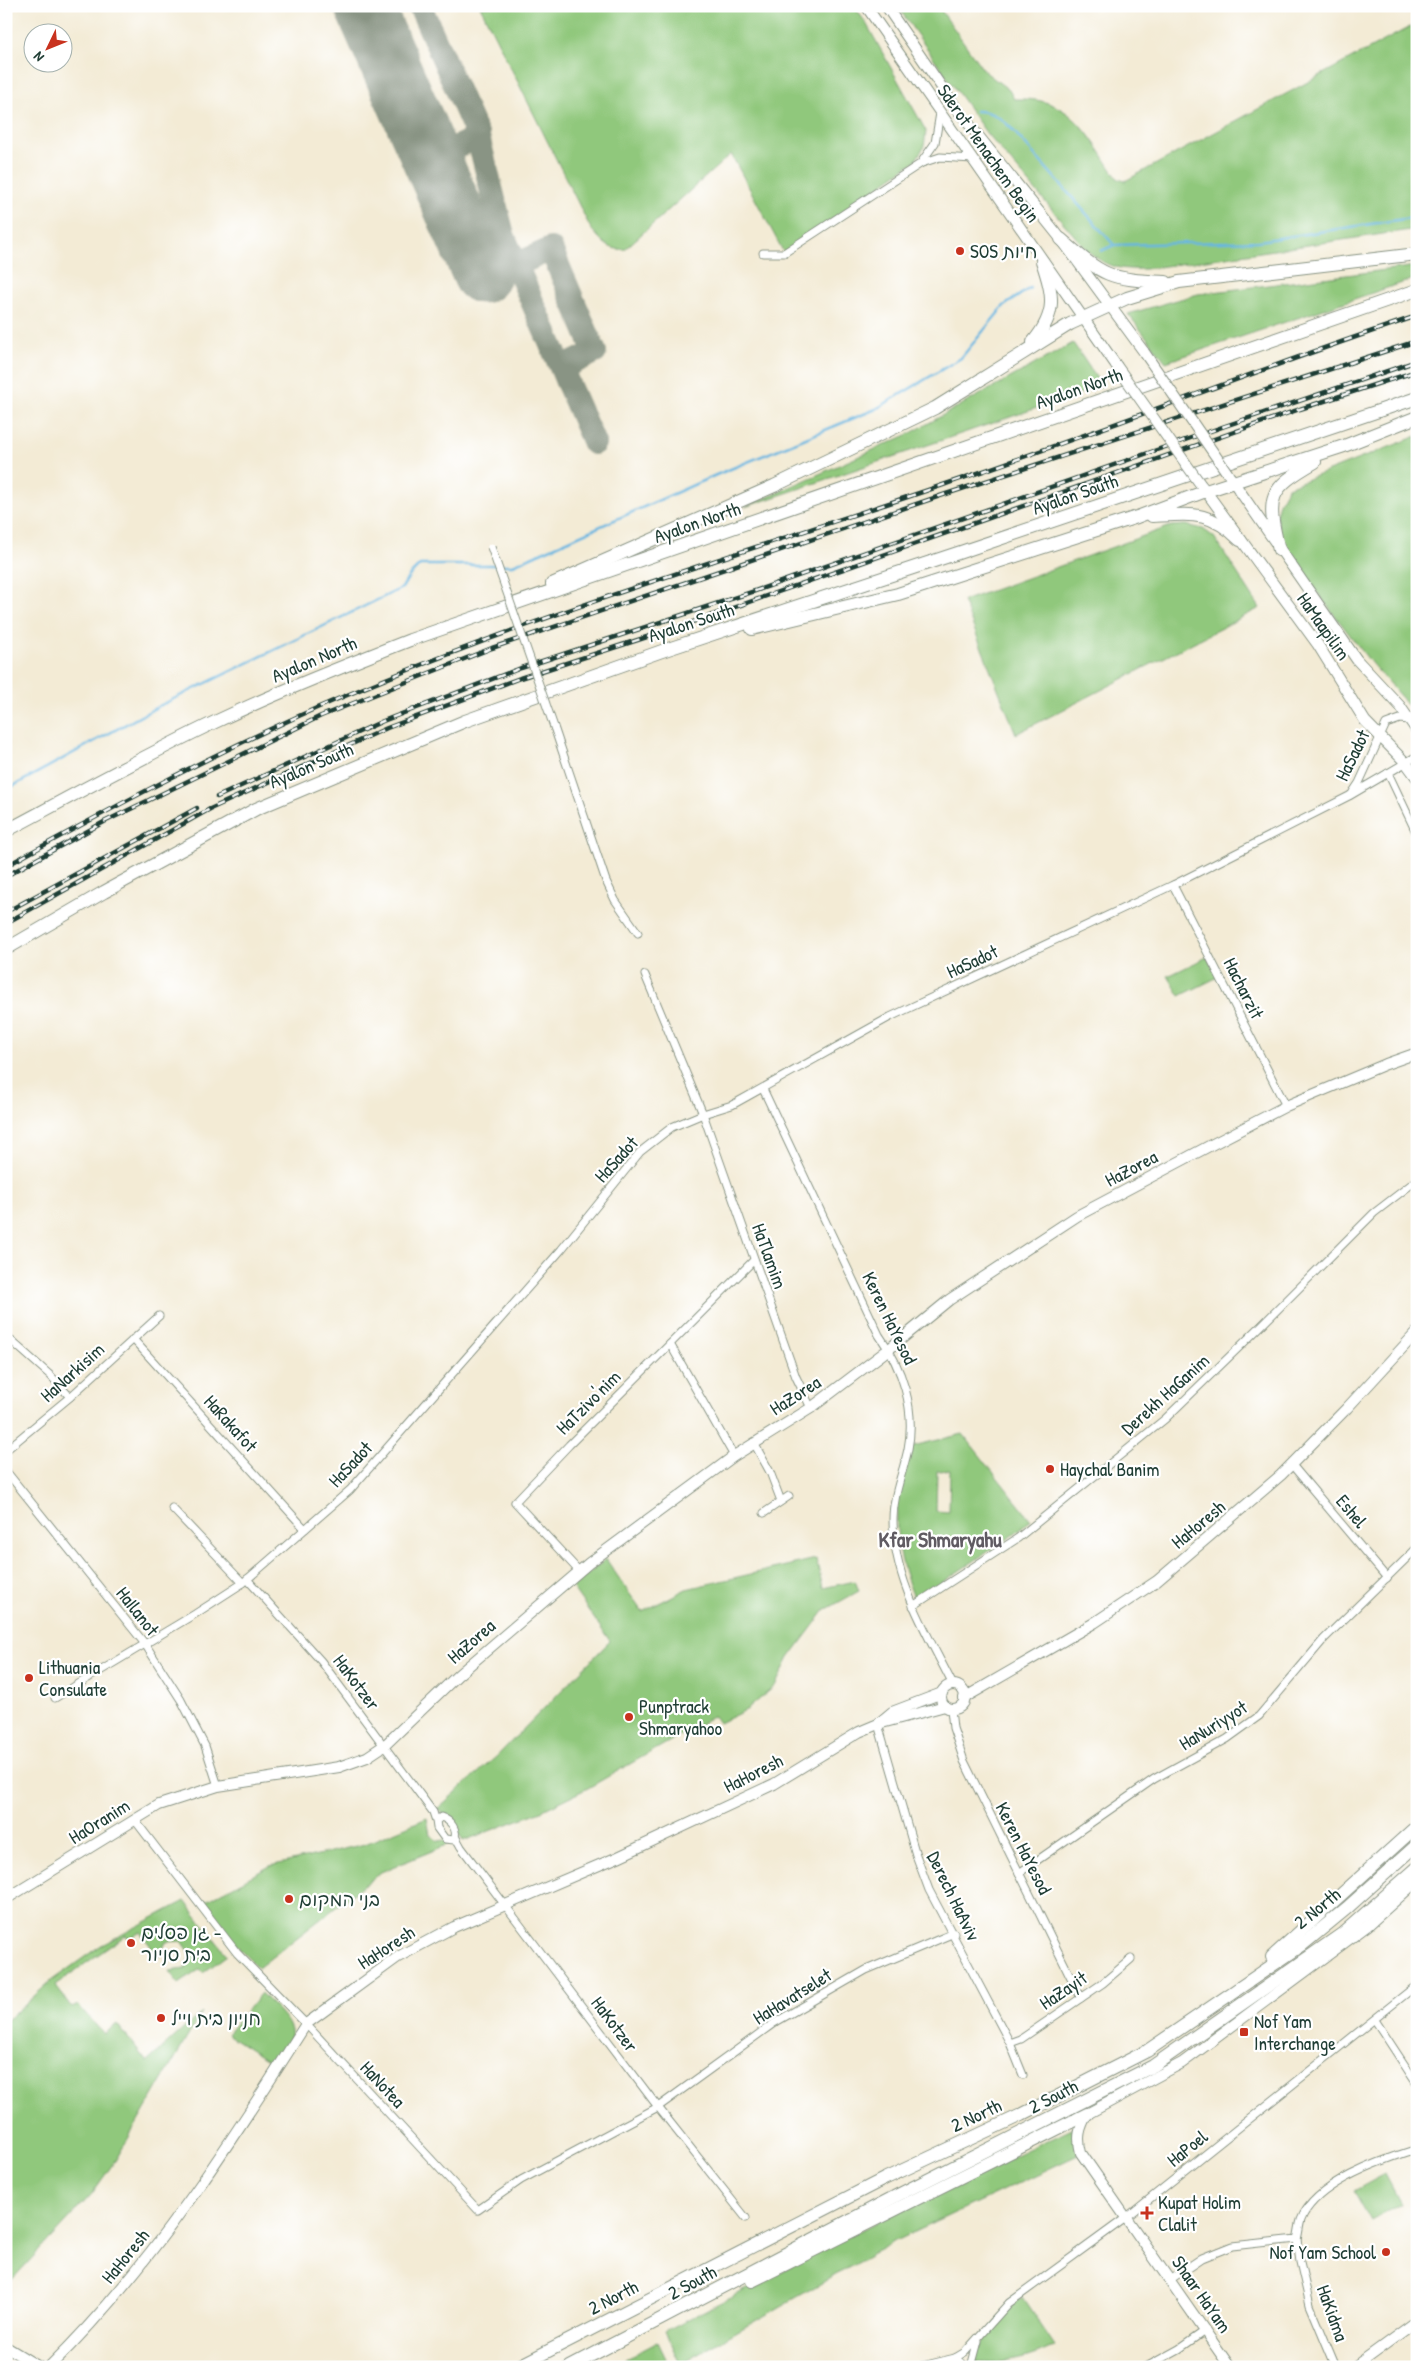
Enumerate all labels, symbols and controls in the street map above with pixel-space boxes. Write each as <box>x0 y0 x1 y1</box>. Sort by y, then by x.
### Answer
north arrow <box>22 22 72 72</box>
text: N <box>28 48 48 66</box>
street label: Sderot Menachem Begin <box>932 79 1046 227</box>
place label: SOS חיות <box>970 238 1037 264</box>
marker: SOS חיות <box>954 245 966 257</box>
street label: Ayalon North <box>1032 361 1126 415</box>
street label: Ayalon South <box>1029 467 1121 521</box>
street label: Ayalon North <box>650 495 744 549</box>
street label: HaMaapilim <box>1291 587 1357 665</box>
street label: Ayalon South <box>645 596 737 648</box>
street label: Ayalon North <box>267 629 361 689</box>
street label: HaSadot <box>1328 725 1376 785</box>
street label: Ayalon South <box>265 736 357 794</box>
street label: HaSadot <box>942 938 1002 984</box>
street label: Hacharzit <box>1218 953 1271 1023</box>
street label: HaSadot <box>588 1130 644 1188</box>
street label: HaZorea <box>1100 1143 1162 1193</box>
street label: HaTlamim <box>746 1220 794 1292</box>
street label: Keren HaYesod <box>856 1267 924 1369</box>
street label: HaNarkisim <box>34 1336 110 1408</box>
street label: Derekh HaGanim <box>1115 1347 1215 1441</box>
street label: HaTzivo'nim <box>550 1364 626 1440</box>
street label: HaZorea <box>764 1369 826 1421</box>
street label: HaRakafot <box>198 1389 264 1458</box>
street label: HaSadot <box>322 1435 378 1493</box>
place label: Haychal Banim <box>1060 1456 1160 1482</box>
marker: Haychal Banim <box>1044 1463 1056 1475</box>
street label: Eshel <box>1330 1489 1374 1534</box>
street label: HaHoresh <box>1165 1494 1231 1554</box>
district label: Kfar Shmaryahu <box>878 1525 1002 1555</box>
street label: HaIlanot <box>110 1581 166 1641</box>
street label: HaZorea <box>441 1612 501 1669</box>
street label: HaKotzer <box>328 1649 387 1716</box>
place label: Lithuania Consulate <box>39 1654 108 1702</box>
marker: Lithuania Consulate <box>23 1672 35 1684</box>
place label: Punptrack Shmaryahoo <box>639 1693 723 1741</box>
street label: HaNuriyyot <box>1174 1694 1252 1756</box>
marker: Punptrack Shmaryahoo <box>623 1711 635 1723</box>
street label: HaHoresh <box>719 1747 787 1799</box>
street label: HaOranim <box>64 1792 135 1850</box>
street label: Keren HaYesod <box>990 1798 1059 1899</box>
street label: Derech HaAviv <box>921 1847 987 1945</box>
street label: 2 North <box>1288 1881 1346 1935</box>
place label: בני המקום <box>299 1886 380 1912</box>
marker: בני המקום <box>283 1893 295 1905</box>
place label: גן פסלים - בית סניור <box>141 1919 222 1967</box>
street label: HaHoresh <box>352 1919 420 1975</box>
marker: גן פסלים - בית סניור <box>125 1937 137 1949</box>
street label: HaHavatselet <box>748 1961 837 2030</box>
street label: HaZayit <box>1034 1964 1092 2015</box>
street label: HaKotzer <box>586 1991 645 2058</box>
place label: חניון בית וייל <box>171 2005 261 2031</box>
place label: Nof Yam Interchange <box>1254 2008 1336 2056</box>
marker: חניון בית וייל <box>155 2012 167 2024</box>
marker: Nof Yam Interchange <box>1238 2026 1250 2038</box>
street label: HaNotea <box>355 2055 412 2114</box>
street label: 2 South <box>1024 2073 1082 2119</box>
street label: 2 North <box>947 2092 1005 2138</box>
street label: HaPoel <box>1161 2123 1214 2173</box>
place label: Kupat Holim Clalit <box>1158 2189 1241 2237</box>
marker: Kupat Holim Clalit <box>1140 2206 1154 2220</box>
street label: HaHoresh <box>95 2223 155 2289</box>
place label: Nof Yam School <box>1269 2239 1377 2265</box>
marker: Nof Yam School <box>1380 2246 1392 2258</box>
street label: Shaar HaYam <box>1166 2250 1238 2338</box>
street label: 2 South <box>663 2258 721 2306</box>
street label: 2 North <box>584 2273 642 2321</box>
street label: HaKidma <box>1311 2281 1355 2345</box>

